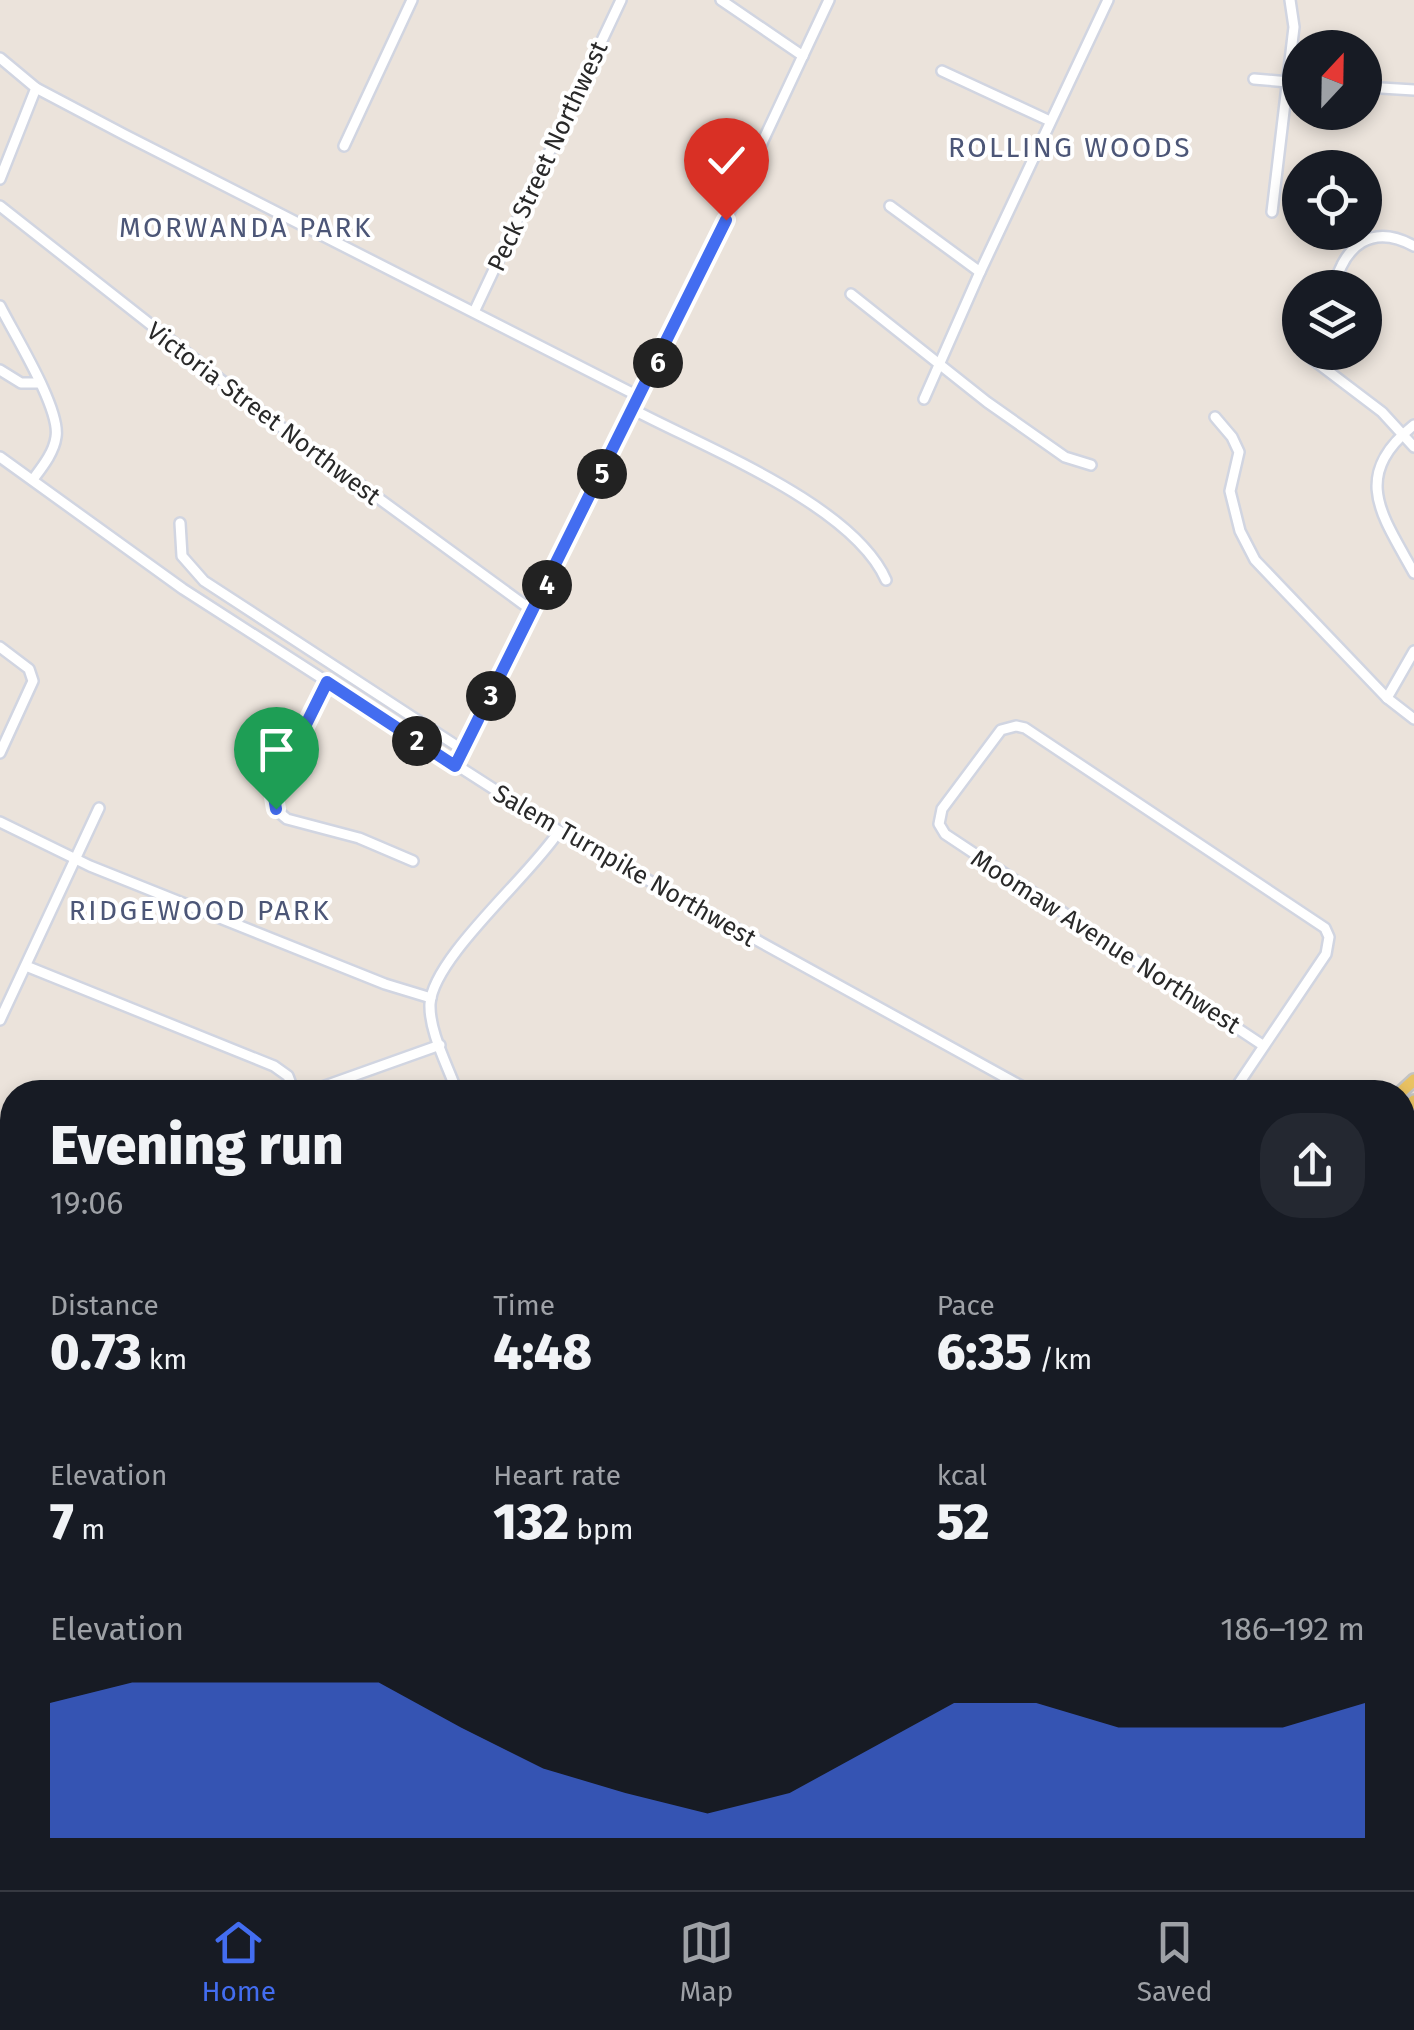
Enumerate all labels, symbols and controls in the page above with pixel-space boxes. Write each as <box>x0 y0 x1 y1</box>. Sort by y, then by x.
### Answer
north arrow <box>1282 30 1382 130</box>
map controls <box>1282 30 1382 370</box>
street label: Peck Street Northwest <box>481 36 615 276</box>
pin <box>684 118 769 221</box>
district label: ROLLING WOODS <box>948 131 1192 164</box>
icon: check <box>699 133 754 188</box>
button: locate <box>1282 150 1382 250</box>
district label: MORWANDA PARK <box>119 211 373 244</box>
button: layers <box>1282 270 1382 370</box>
street label: Victoria Street Northwest <box>141 316 387 512</box>
pin: 6 <box>633 338 683 388</box>
text: 6 <box>650 346 666 379</box>
pin: 5 <box>577 449 627 499</box>
text: 5 <box>594 457 610 490</box>
pin: 4 <box>522 560 572 610</box>
text: 4 <box>539 568 555 601</box>
pin: 3 <box>466 671 516 721</box>
text: 3 <box>484 679 498 712</box>
pin <box>234 707 319 810</box>
pin: 2 <box>392 716 442 766</box>
icon: arrive <box>249 722 304 777</box>
text: 2 <box>410 724 424 757</box>
street label: Salem Turnpike Northwest <box>488 778 762 954</box>
street label: Moomaw Avenue Northwest <box>965 843 1247 1041</box>
district label: RIDGEWOOD PARK <box>69 894 331 927</box>
text: Evening run <box>50 1113 344 1179</box>
button: share <box>1260 1113 1365 1218</box>
text: 19:06 <box>50 1184 123 1222</box>
text: Distance <box>50 1289 159 1322</box>
text: Time <box>493 1289 555 1322</box>
text: Pace <box>937 1289 995 1322</box>
text: 0.73 <box>50 1322 141 1382</box>
text: 4:48 <box>493 1322 592 1382</box>
text: 6:35 <box>937 1322 1032 1382</box>
text: km <box>141 1343 187 1376</box>
text: /km <box>1032 1343 1092 1376</box>
text: Elevation <box>50 1459 167 1492</box>
text: Heart rate <box>493 1459 621 1492</box>
text: kcal <box>937 1459 987 1492</box>
text: 7 <box>50 1492 74 1552</box>
text: 132 <box>493 1492 569 1552</box>
text: 52 <box>937 1492 989 1552</box>
text: m <box>74 1513 105 1546</box>
text: bpm <box>569 1513 634 1546</box>
text: Elevation <box>50 1610 184 1648</box>
text: 186–192 m <box>1220 1610 1365 1648</box>
tab: Home <box>201 1915 276 2008</box>
tab: Map <box>679 1915 734 2008</box>
tab: Saved <box>1137 1915 1213 2008</box>

